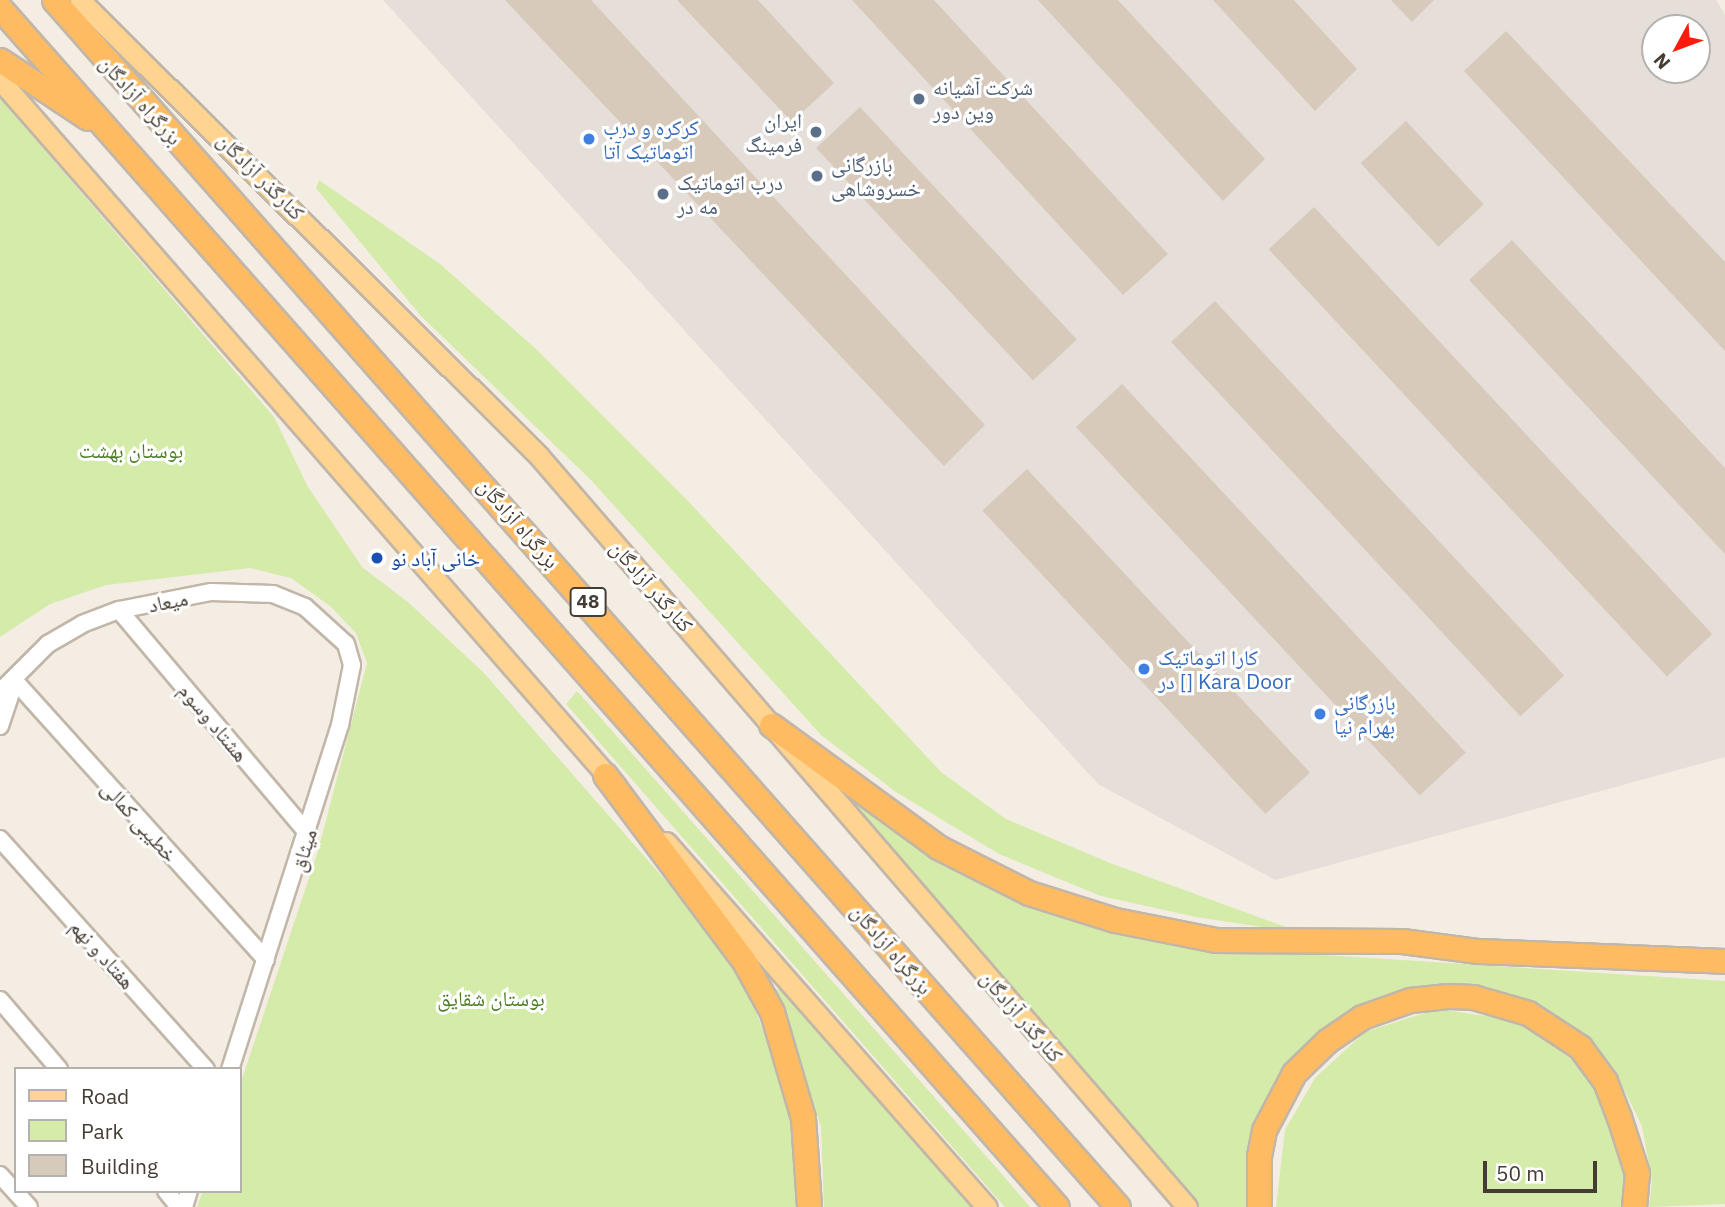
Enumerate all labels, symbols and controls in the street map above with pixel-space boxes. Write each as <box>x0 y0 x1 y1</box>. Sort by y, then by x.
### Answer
north arrow <box>1641 14 1711 84</box>
text: N <box>1648 48 1675 75</box>
street label: بزرگراه آزادگان <box>94 50 188 150</box>
place label: شرکت آشیانه وین دور <box>933 74 1033 124</box>
marker: شرکت آشیانه وین دور <box>911 91 927 107</box>
place label: ایران فرمینگ <box>745 107 802 157</box>
place label: کرکره و درب اتوماتیک آتا <box>603 114 699 164</box>
marker: ایران فرمینگ <box>808 124 824 140</box>
street label: کنارگذر آزادگان <box>212 127 310 225</box>
marker: کرکره و درب اتوماتیک آتا <box>581 131 597 147</box>
place label: بازرگانی خسروشاهی <box>831 151 921 201</box>
marker: بازرگانی خسروشاهی <box>809 168 825 184</box>
place label: درب اتوماتیک مه در <box>677 169 783 219</box>
marker: درب اتوماتیک مه در <box>655 186 671 202</box>
park label: بوستان بهشت <box>79 437 183 463</box>
street label: بزرگراه آزادگان <box>473 473 565 573</box>
street label: کنارگذر آزادگان <box>605 535 699 637</box>
place label: خانی آباد نو <box>391 545 480 571</box>
marker: خانی آباد نو <box>369 550 385 566</box>
street label: میعاد <box>146 585 190 617</box>
road number: 48 <box>569 586 607 618</box>
place label: کارا اتوماتیک در [] Kara Door <box>1158 644 1291 694</box>
marker: کارا اتوماتیک در [] Kara Door <box>1136 661 1152 677</box>
street label: هشتاد وسوم <box>174 678 254 766</box>
place label: بازرگانی بهرام نیا <box>1334 689 1396 739</box>
marker: بازرگانی بهرام نیا <box>1312 706 1328 722</box>
street label: خطیبی کمالی <box>97 775 183 867</box>
street label: میثاق <box>284 825 322 875</box>
street label: بزرگراه آزادگان <box>846 899 938 999</box>
street label: هفتاد و نهم <box>65 914 141 994</box>
street label: کنارگذر آزادگان <box>975 965 1069 1067</box>
park label: بوستان شقایق <box>437 985 545 1011</box>
legend <box>14 1067 242 1193</box>
text: Road <box>81 1082 129 1110</box>
text: Park <box>81 1117 124 1145</box>
scale bar <box>1487 1148 1601 1192</box>
text: Building <box>81 1152 158 1180</box>
text: 50 m <box>1496 1159 1545 1187</box>

